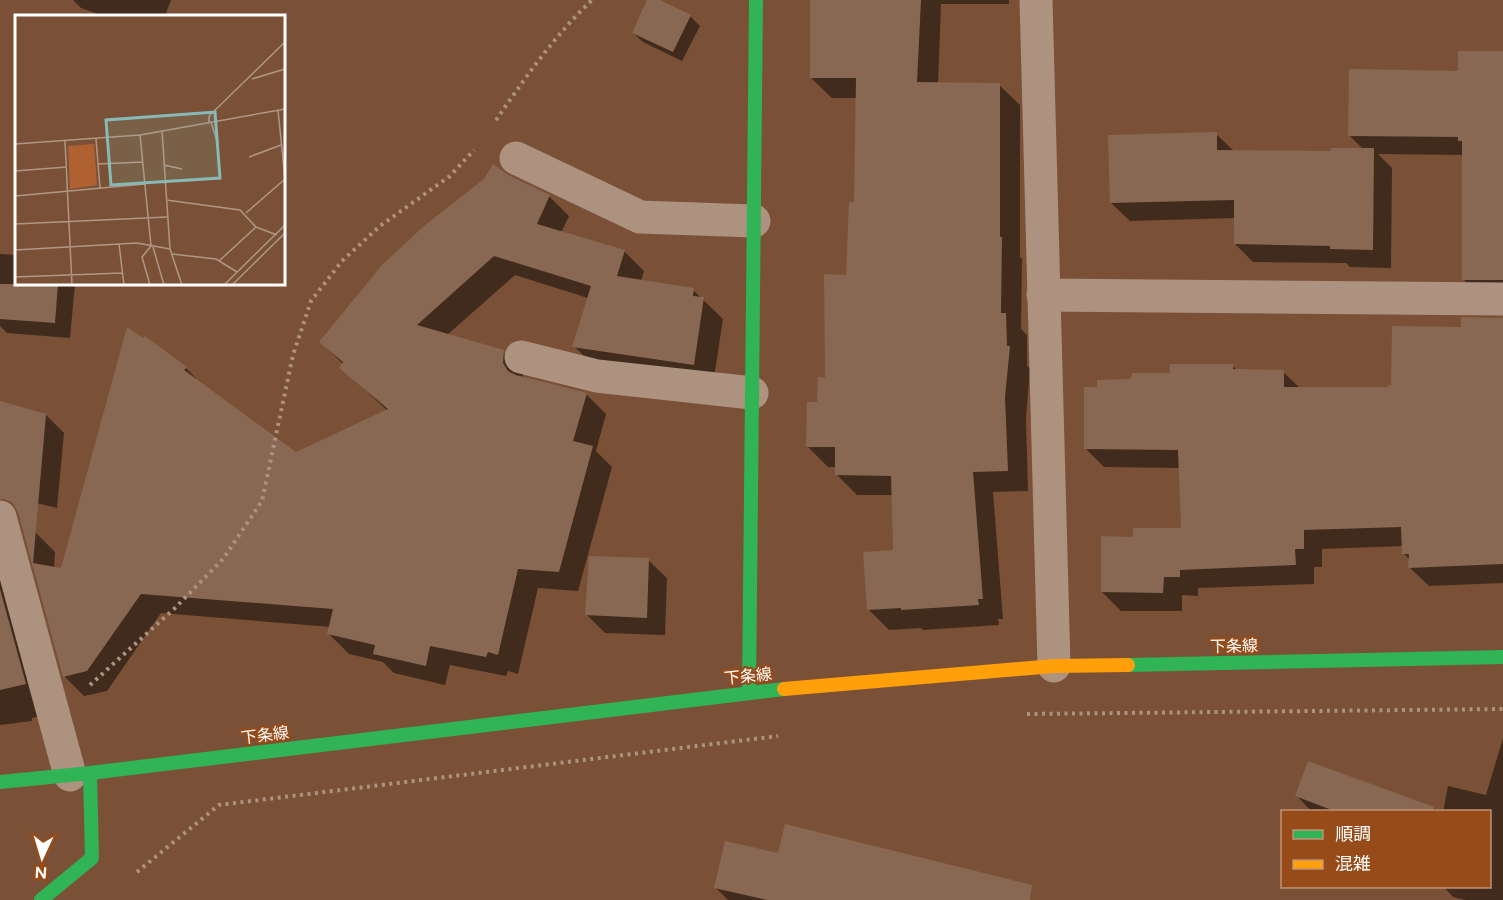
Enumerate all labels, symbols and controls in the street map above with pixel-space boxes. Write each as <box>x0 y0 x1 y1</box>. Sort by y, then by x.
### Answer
inset map <box>15 15 285 285</box>
street label: 下条線 <box>1210 636 1258 656</box>
street label: 下条線 <box>723 664 773 688</box>
street label: 下条線 <box>240 723 290 747</box>
legend <box>1281 810 1491 888</box>
text: 順調 <box>1335 823 1371 845</box>
north arrow <box>12 828 72 888</box>
text: 混雑 <box>1335 853 1371 875</box>
text: N <box>34 863 48 882</box>

